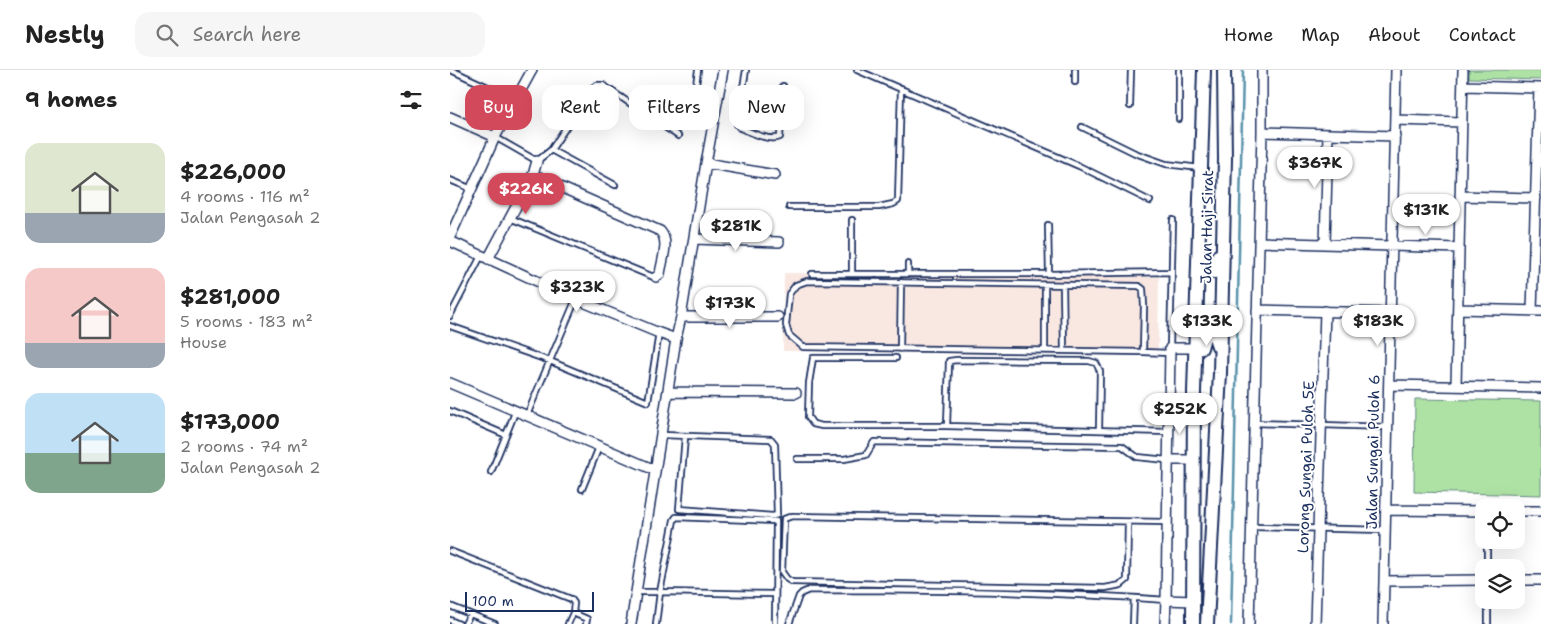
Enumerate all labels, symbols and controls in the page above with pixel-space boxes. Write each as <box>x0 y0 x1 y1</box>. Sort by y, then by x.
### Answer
search box <box>135 12 485 57</box>
text: Nestly <box>25 19 105 51</box>
icon: search <box>153 21 181 49</box>
text: Search here <box>193 22 301 47</box>
text: Home <box>1224 23 1273 47</box>
text: Map <box>1301 23 1340 47</box>
text: About <box>1368 23 1421 47</box>
text: Contact <box>1449 23 1516 47</box>
chip: Buy <box>465 85 532 130</box>
chip: Rent <box>542 85 619 130</box>
chip: Filters <box>629 85 719 130</box>
chip: New <box>729 85 804 130</box>
text: 9 homes <box>25 86 117 114</box>
icon: filters <box>397 86 425 114</box>
pin: $367K <box>1280 146 1350 189</box>
text: $367K <box>1288 152 1342 173</box>
text: $226,000 <box>180 158 286 186</box>
icon: home <box>65 163 125 223</box>
street label: Jalan Haji Sirat <box>1196 170 1218 284</box>
pin: $226K <box>491 172 561 215</box>
text: $226K <box>499 178 553 199</box>
text: 4 rooms · 116 m² <box>180 186 310 207</box>
pin: $131K <box>1391 194 1461 236</box>
text: $131K <box>1403 199 1449 220</box>
text: Jalan Pengasah 2 <box>180 207 321 228</box>
pin: $281K <box>701 210 771 252</box>
text: $281K <box>711 215 761 236</box>
pin: $323K <box>542 270 612 313</box>
text: $323K <box>550 276 604 297</box>
text: $281,000 <box>180 283 281 311</box>
pin: $173K <box>695 286 765 329</box>
icon: home <box>65 288 125 348</box>
text: $173K <box>705 292 755 313</box>
pin: $133K <box>1172 304 1242 347</box>
pin: $183K <box>1343 304 1413 347</box>
text: $133K <box>1182 310 1232 331</box>
text: $183K <box>1353 310 1403 331</box>
text: 5 rooms · 183 m² <box>180 311 313 332</box>
text: House <box>180 332 227 353</box>
street label: Jalan Sungai Puloh 6 <box>1362 374 1384 530</box>
street label: Lorong Sungai Puloh 5E <box>1293 380 1319 554</box>
pin: $252K <box>1145 392 1215 435</box>
text: $252K <box>1153 398 1207 419</box>
text: $173,000 <box>180 408 280 436</box>
icon: home <box>65 413 125 473</box>
text: 2 rooms · 74 m² <box>180 436 308 457</box>
text: Jalan Pengasah 2 <box>180 457 321 478</box>
map controls <box>1475 499 1525 609</box>
button: locate <box>1475 499 1525 549</box>
button: layers <box>1475 559 1525 609</box>
scale bar <box>465 589 594 612</box>
text: 100 m <box>472 592 514 610</box>

